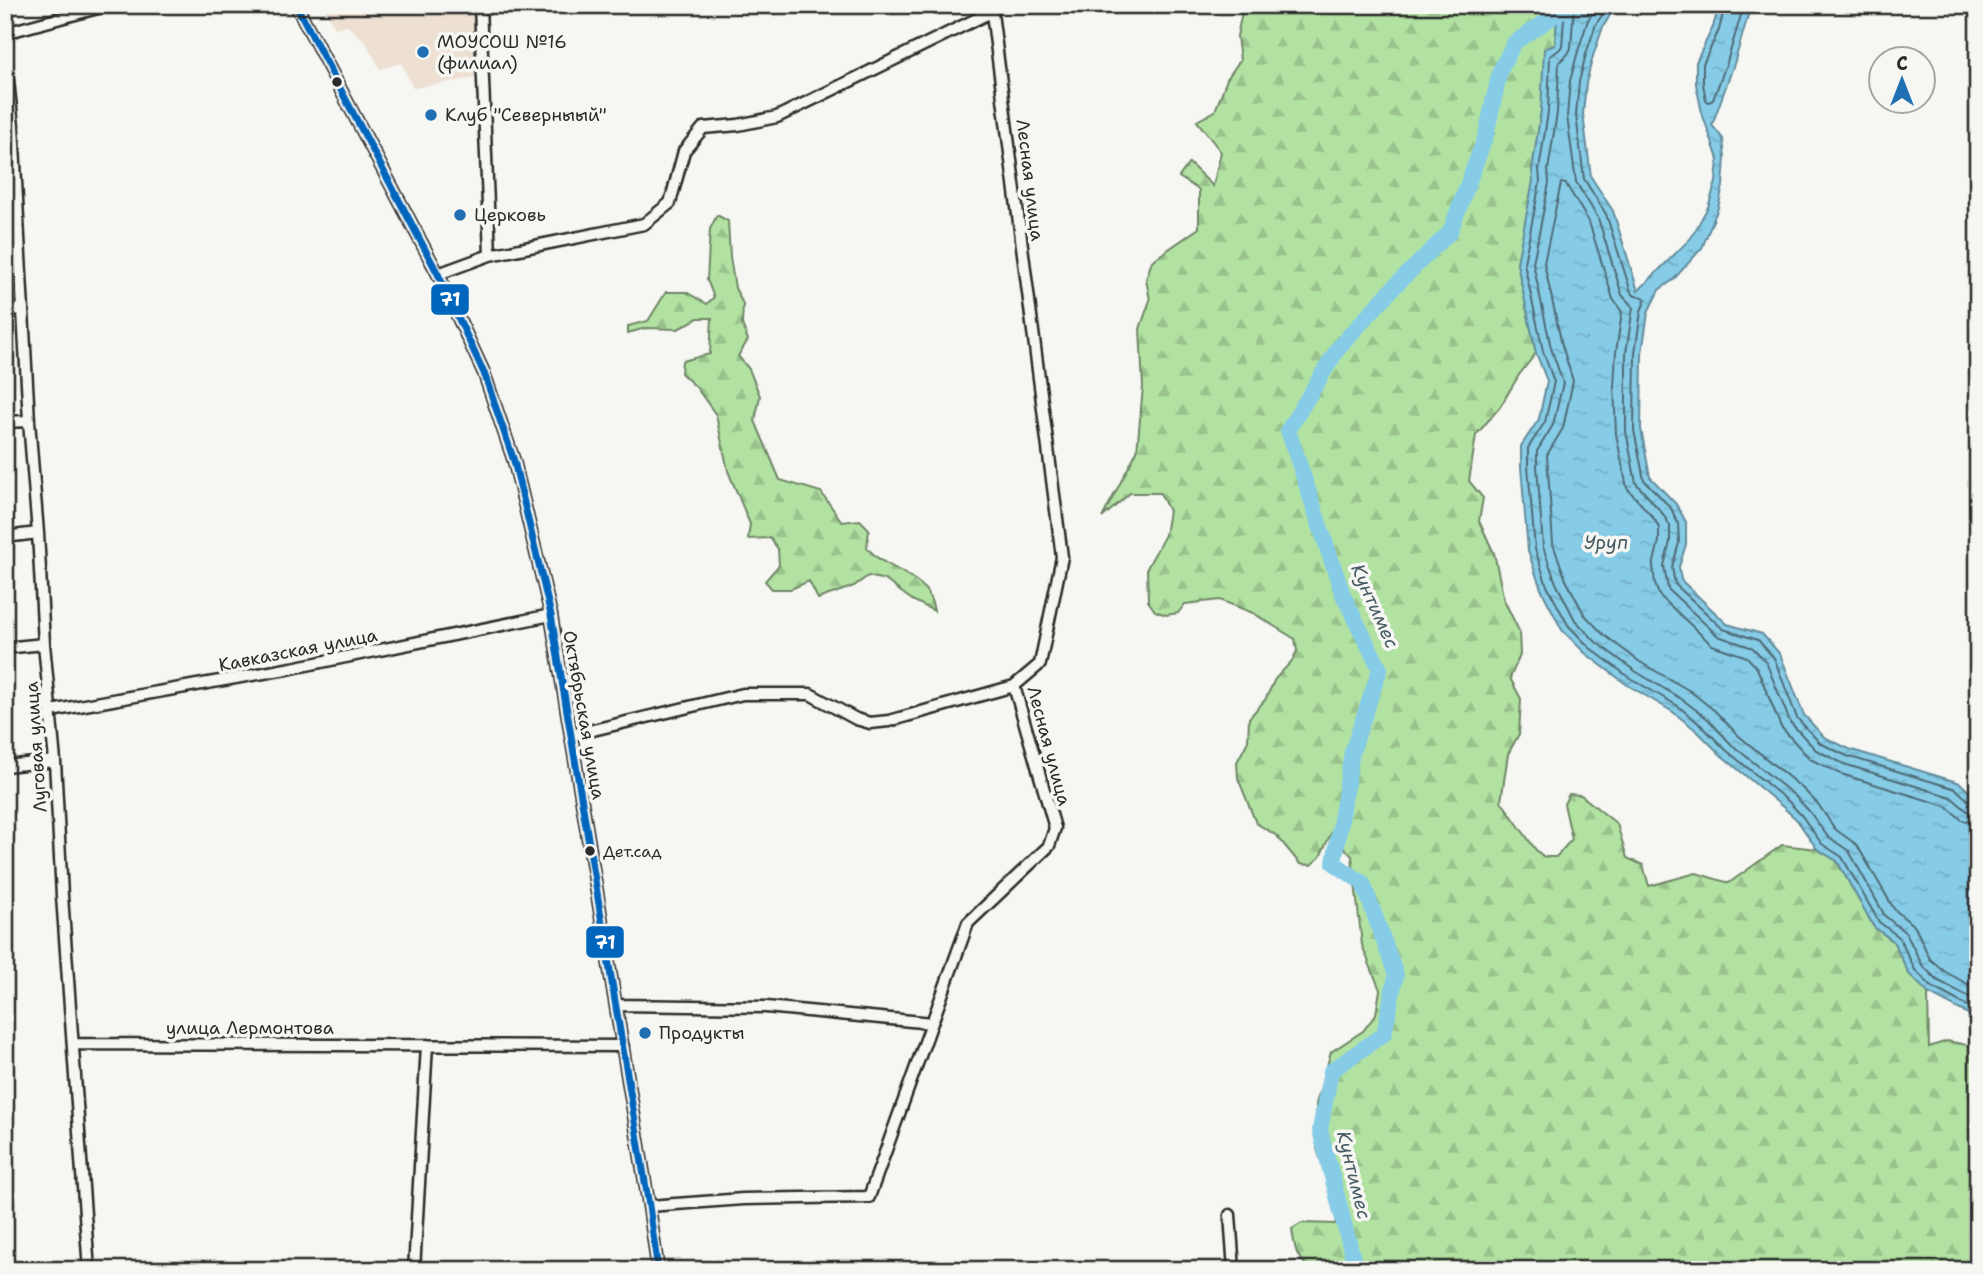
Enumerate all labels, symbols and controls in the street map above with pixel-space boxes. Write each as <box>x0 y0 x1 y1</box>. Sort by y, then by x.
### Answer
place label: МОУСОШ №16 (филиал) <box>437 30 567 75</box>
marker: МОУСОШ №16 (филиал) <box>415 44 431 60</box>
north arrow <box>1868 46 1938 116</box>
text: С <box>1896 51 1908 76</box>
unlabelled marker <box>330 75 344 89</box>
place label: Клуб "Северныый" <box>445 103 607 127</box>
marker: Клуб "Северныый" <box>423 107 439 123</box>
street label: Лесная улица <box>1011 118 1049 242</box>
place label: Церковь <box>474 203 546 227</box>
marker: Церковь <box>452 207 468 223</box>
line badge: 71 <box>430 283 470 316</box>
text: 71 <box>439 287 461 312</box>
water label: Уруп <box>1584 530 1628 555</box>
water label: Кунтимес <box>1345 560 1405 652</box>
street label: Кавказская улица <box>217 623 379 677</box>
street label: Октябрьская улица <box>557 629 611 801</box>
street label: Луговая улица <box>19 681 53 813</box>
street label: Лесная улица <box>1022 684 1076 808</box>
place label: Дет.сад <box>603 841 662 862</box>
marker: Дет.сад <box>583 844 597 858</box>
line badge: 71 <box>585 925 625 959</box>
text: 71 <box>594 930 616 955</box>
street label: улица Лермонтова <box>166 1016 334 1040</box>
place label: Продукты <box>659 1021 745 1045</box>
marker: Продукты <box>637 1025 653 1041</box>
water label: Кунтимес <box>1331 1128 1377 1222</box>

